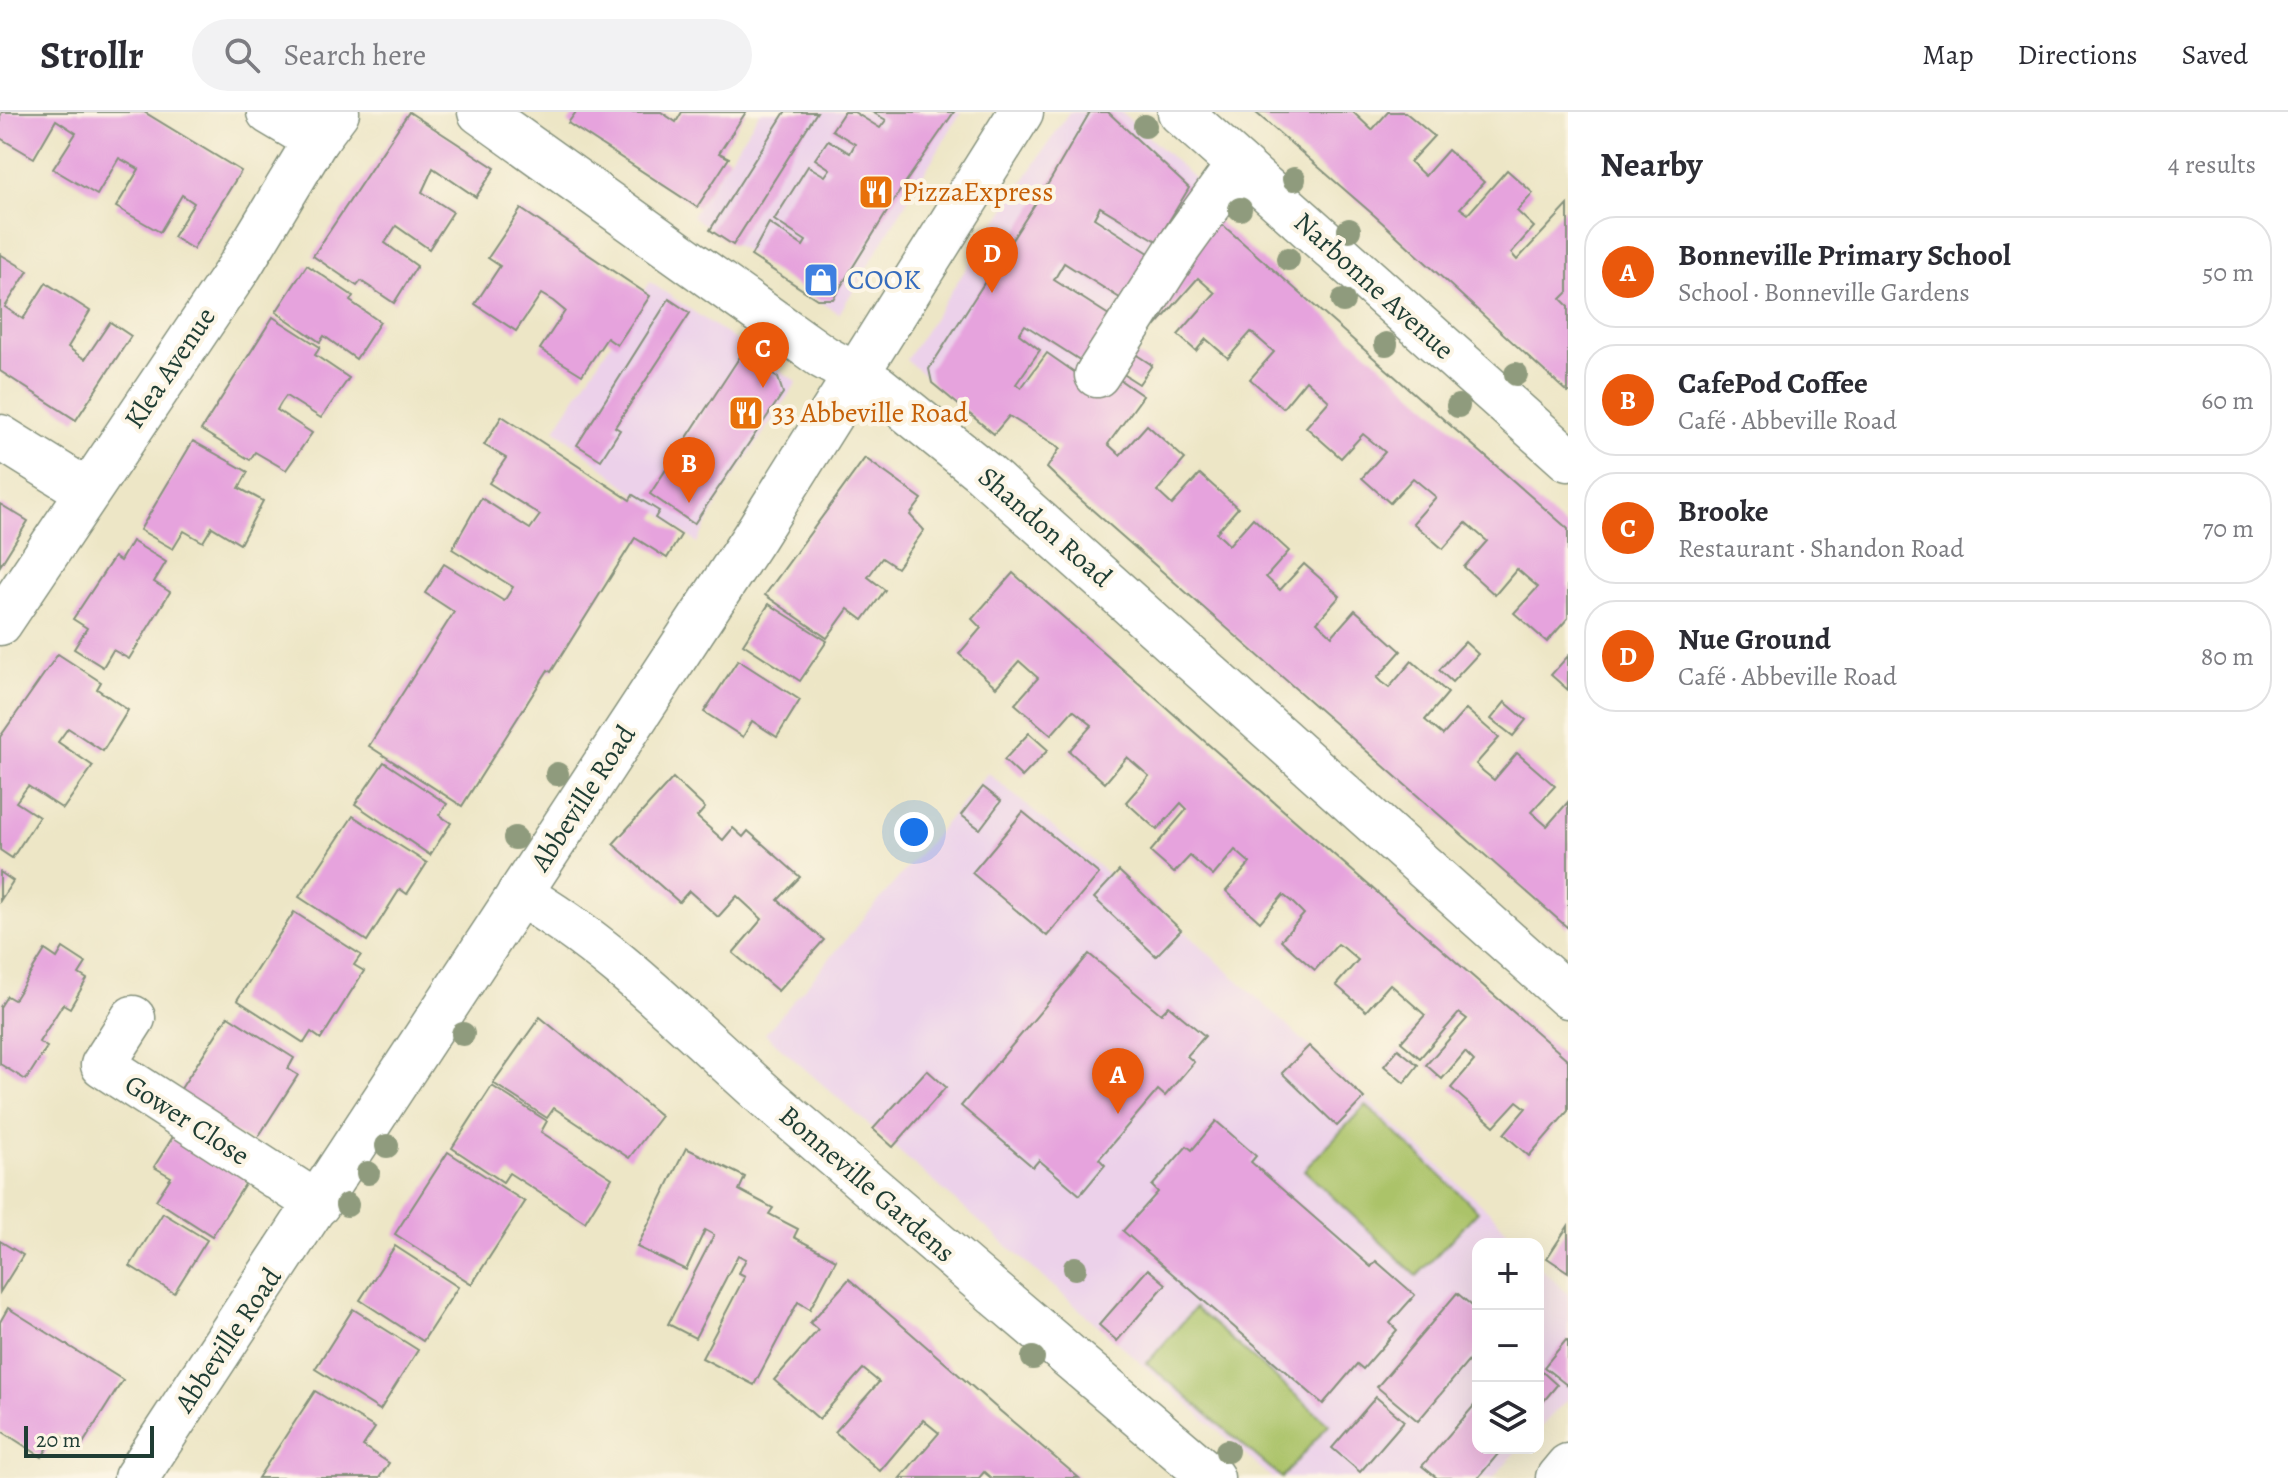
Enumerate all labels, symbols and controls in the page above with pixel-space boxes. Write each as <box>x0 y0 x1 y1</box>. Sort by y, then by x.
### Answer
search box <box>192 19 752 91</box>
text: Strollr <box>40 29 144 81</box>
icon: search <box>220 33 264 77</box>
text: Search here <box>284 35 426 75</box>
text: Map <box>1922 36 1973 74</box>
text: Directions <box>2017 36 2138 74</box>
text: Saved <box>2182 36 2248 74</box>
text: Nearby <box>1600 141 1703 188</box>
text: 4 results <box>2168 147 2256 182</box>
restaurant icon: PizzaExpress <box>857 173 895 211</box>
place label: PizzaExpress <box>902 173 1053 211</box>
street label: Narbonne Avenue <box>1286 204 1462 368</box>
pin: D <box>966 227 1018 293</box>
text: Bonneville Primary School <box>1678 235 2011 275</box>
text: A <box>1620 255 1636 290</box>
text: 50 m <box>2202 255 2254 290</box>
shop icon: COOK <box>802 261 840 299</box>
place label: COOK <box>847 261 921 299</box>
text: School · Bonneville Gardens <box>1678 275 1970 310</box>
street label: Klea Avenue <box>115 300 225 436</box>
pin: C <box>737 322 789 388</box>
text: CafePod Coffee <box>1678 363 1868 403</box>
text: B <box>1620 383 1636 418</box>
text: 60 m <box>2201 383 2254 418</box>
restaurant icon: 33 Abbeville Road <box>727 394 765 432</box>
place label: 33 Abbeville Road <box>772 394 969 432</box>
text: Café · Abbeville Road <box>1678 403 1897 438</box>
pin: B <box>663 437 715 503</box>
street label: Shandon Road <box>970 458 1121 596</box>
text: Brooke <box>1678 491 1769 531</box>
text: C <box>1620 511 1636 546</box>
text: 70 m <box>2202 511 2254 546</box>
text: Restaurant · Shandon Road <box>1678 531 1964 566</box>
text: Nue Ground <box>1678 619 1831 659</box>
text: D <box>1619 639 1637 674</box>
text: 80 m <box>2201 639 2254 674</box>
text: Café · Abbeville Road <box>1678 659 1897 694</box>
street label: Abbeville Road <box>521 717 645 879</box>
your location <box>894 812 934 852</box>
pin: A <box>1092 1048 1144 1114</box>
street label: Gower Close <box>117 1065 257 1175</box>
street label: Bonneville Gardens <box>771 1097 963 1271</box>
map controls <box>1472 1238 1544 1454</box>
button: + <box>1472 1238 1544 1310</box>
street label: Abbeville Road <box>165 1259 291 1421</box>
button: − <box>1472 1310 1544 1382</box>
button: layers <box>1472 1382 1544 1454</box>
scale bar <box>24 1422 154 1458</box>
text: 20 m <box>36 1425 81 1455</box>

